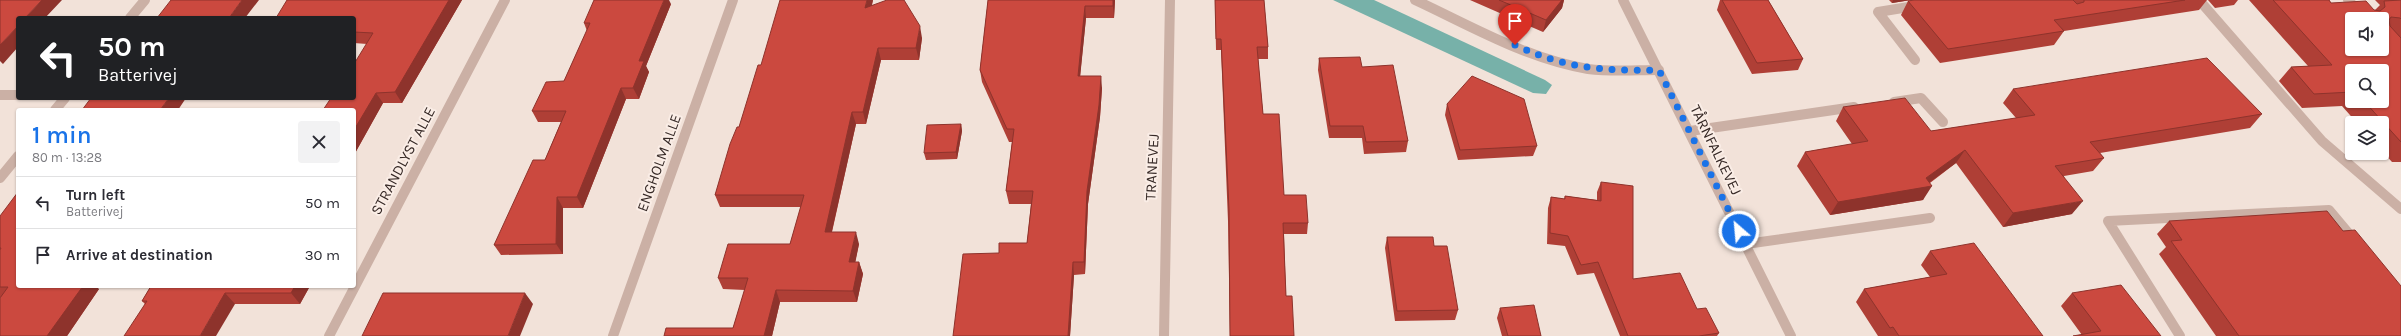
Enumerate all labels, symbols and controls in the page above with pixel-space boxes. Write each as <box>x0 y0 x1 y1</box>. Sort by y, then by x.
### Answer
pin <box>1498 4 1532 45</box>
icon: arrive <box>1504 10 1526 32</box>
map controls <box>2345 12 2389 160</box>
button: sound <box>2345 12 2389 56</box>
text: 50 m <box>98 30 166 63</box>
icon: left <box>32 32 84 84</box>
text: Batterivej <box>98 64 178 86</box>
button: search <box>2345 64 2389 108</box>
street label: TÅRNFALKEVEJ <box>1686 102 1746 198</box>
street label: STRANDLYST ALLE <box>367 104 439 218</box>
street label: ENGHOLM ALLE <box>633 112 685 214</box>
button: layers <box>2345 116 2389 160</box>
text: 1 min <box>32 121 92 149</box>
button: close <box>298 121 340 163</box>
street label: TRANEVEJ <box>1141 133 1163 201</box>
text: 80 m · 13:28 <box>32 150 102 165</box>
text: Turn left <box>66 186 125 204</box>
icon: left <box>32 192 54 214</box>
text: 50 m <box>305 194 340 212</box>
text: Batterivej <box>66 204 124 219</box>
position arrow <box>1718 210 1760 252</box>
icon: arrive <box>32 244 54 266</box>
text: Arrive at destination <box>66 246 213 264</box>
text: 30 m <box>305 246 340 264</box>

